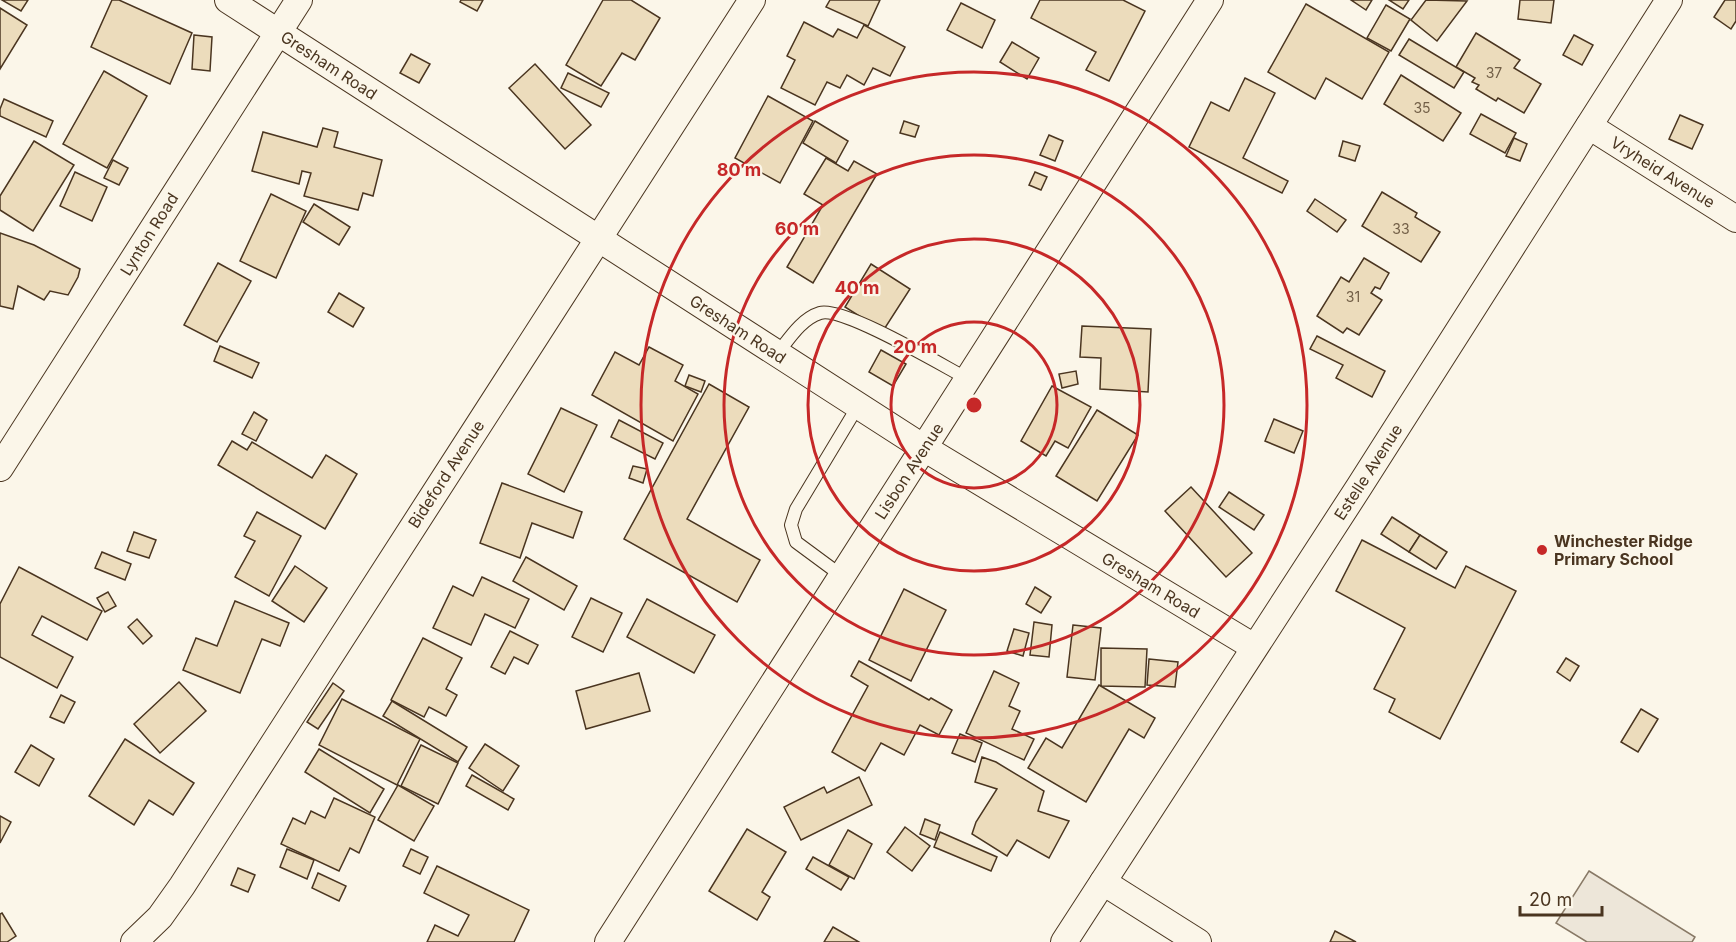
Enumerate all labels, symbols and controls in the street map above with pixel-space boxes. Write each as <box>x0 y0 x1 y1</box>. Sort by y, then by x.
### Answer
street label: Gresham Road <box>277 26 381 104</box>
house number: 37 <box>1486 64 1502 81</box>
house number: 35 <box>1413 99 1431 116</box>
street label: Vryheid Avenue <box>1607 132 1719 212</box>
text: 80 m <box>717 159 761 180</box>
street label: Lynton Road <box>116 189 182 279</box>
text: 60 m <box>775 218 819 239</box>
house number: 33 <box>1392 220 1410 237</box>
text: 40 m <box>835 277 880 298</box>
house number: 31 <box>1346 288 1360 305</box>
street label: Gresham Road <box>686 290 790 368</box>
text: 20 m <box>893 336 937 357</box>
centre of rings <box>964 395 984 415</box>
street label: Bideford Avenue <box>404 416 488 532</box>
street label: Lisbon Avenue <box>870 419 948 523</box>
street label: Estelle Avenue <box>1330 420 1406 524</box>
place label: Winchester Ridge Primary School <box>1554 531 1693 569</box>
marker: Winchester Ridge Primary School <box>1535 543 1549 557</box>
street label: Gresham Road <box>1098 548 1204 622</box>
scale bar <box>1520 879 1602 917</box>
text: 20 m <box>1529 889 1572 910</box>

